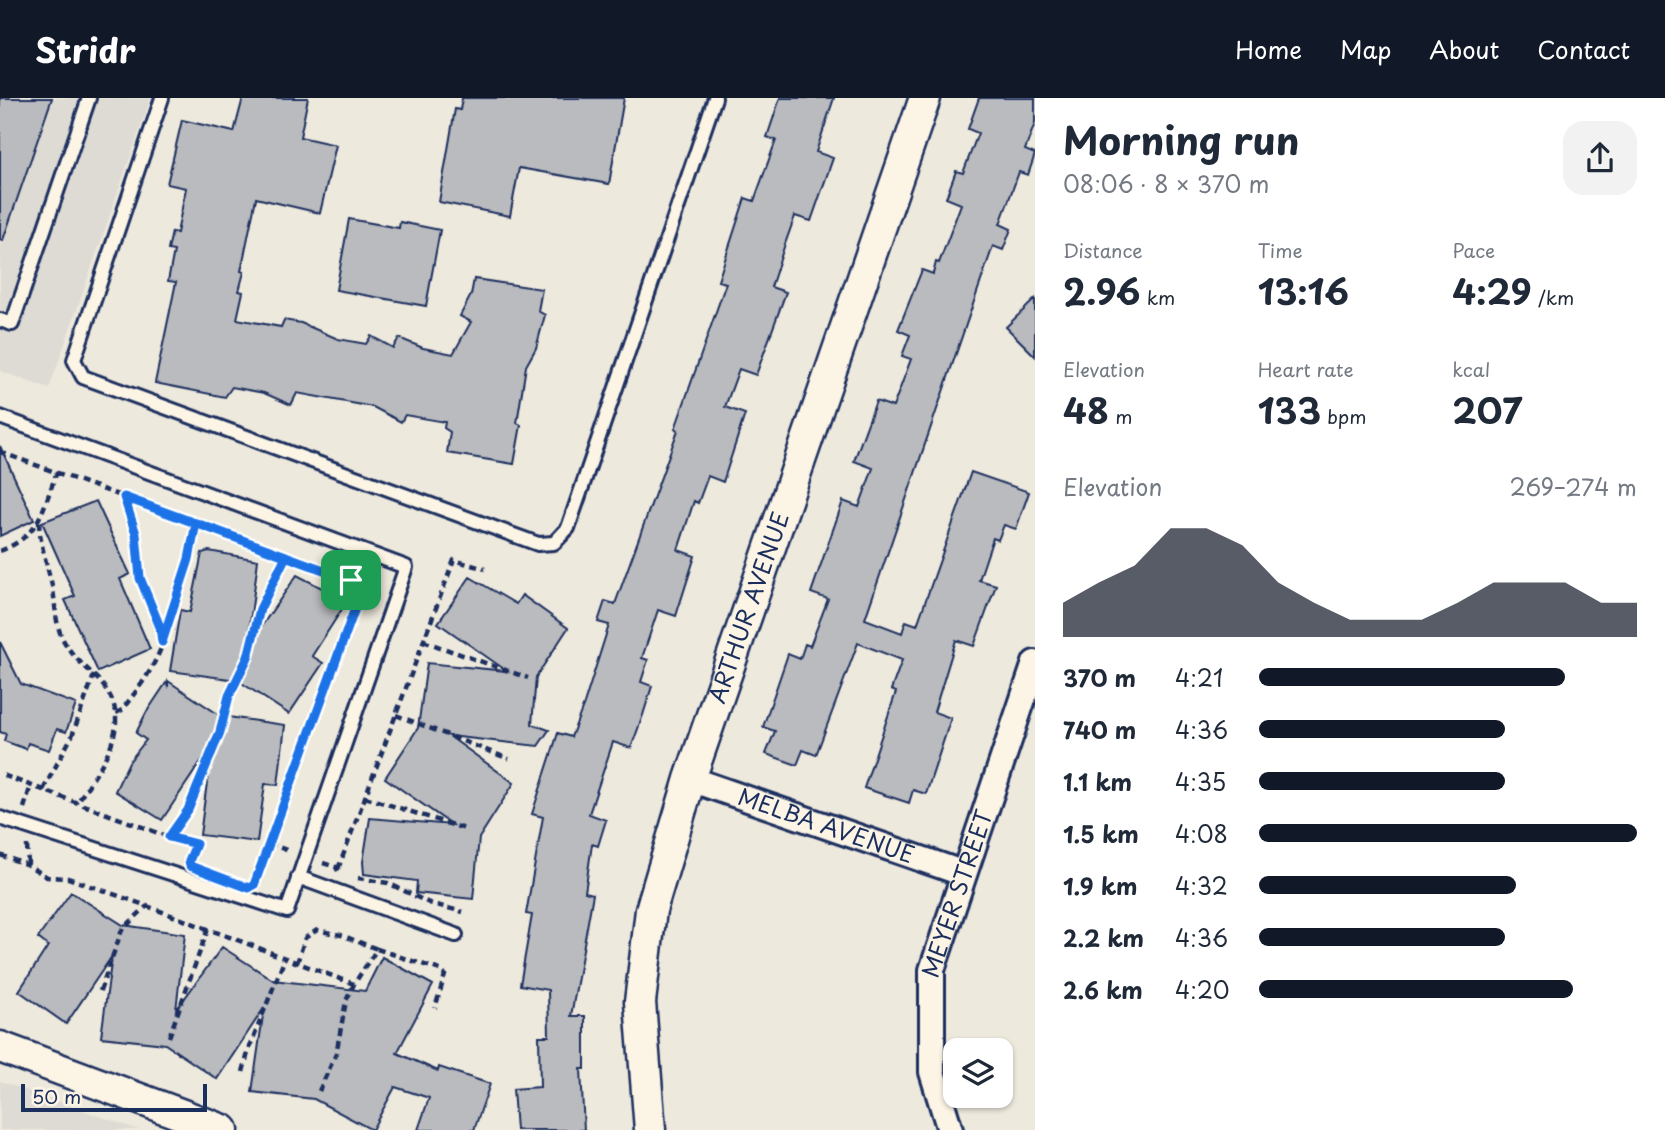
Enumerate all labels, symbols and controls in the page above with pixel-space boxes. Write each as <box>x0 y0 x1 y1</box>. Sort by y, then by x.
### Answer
text: Stridr <box>35 24 136 74</box>
text: Home <box>1235 31 1302 67</box>
text: Map <box>1340 31 1391 67</box>
text: About <box>1429 31 1499 67</box>
text: Contact <box>1537 31 1630 67</box>
text: Morning run <box>1063 111 1299 168</box>
button: share <box>1563 121 1637 195</box>
text: 08:06 · 8 × 370 m <box>1063 166 1269 201</box>
text: Distance <box>1063 236 1143 264</box>
text: Time <box>1258 236 1303 264</box>
text: Pace <box>1452 236 1495 264</box>
text: 2.96 <box>1063 264 1141 317</box>
text: 13:16 <box>1258 264 1349 317</box>
text: 4:29 <box>1452 264 1532 317</box>
text: km <box>1141 283 1175 311</box>
text: /km <box>1532 283 1574 311</box>
text: Elevation <box>1063 355 1145 383</box>
text: Heart rate <box>1258 355 1354 383</box>
text: kcal <box>1452 355 1490 383</box>
text: 48 <box>1063 383 1109 436</box>
text: 133 <box>1258 383 1321 436</box>
text: 207 <box>1452 383 1522 436</box>
text: m <box>1109 402 1132 430</box>
text: bpm <box>1321 402 1367 430</box>
text: Elevation <box>1063 469 1162 504</box>
text: 269–274 m <box>1510 469 1637 504</box>
street label: ARTHUR AVENUE <box>698 507 797 708</box>
pin <box>321 550 381 610</box>
icon: arrive <box>332 561 370 599</box>
text: 370 m <box>1063 660 1136 695</box>
text: 4:21 <box>1175 660 1223 695</box>
text: 740 m <box>1063 712 1136 747</box>
text: 4:36 <box>1175 712 1228 747</box>
text: 1.1 km <box>1063 764 1132 799</box>
text: 4:35 <box>1175 764 1226 799</box>
street label: MELBA AVENUE <box>734 778 920 871</box>
street label: MEYER STREET <box>912 805 1000 982</box>
text: 1.5 km <box>1063 816 1139 851</box>
text: 4:08 <box>1175 816 1228 851</box>
text: 1.9 km <box>1063 868 1137 903</box>
text: 4:32 <box>1175 868 1228 903</box>
text: 2.2 km <box>1063 920 1144 955</box>
text: 4:36 <box>1175 920 1228 955</box>
text: 2.6 km <box>1063 972 1143 1007</box>
text: 4:20 <box>1175 972 1230 1007</box>
map controls <box>943 1038 1013 1108</box>
button: layers <box>943 1038 1013 1108</box>
scale bar <box>21 1081 206 1113</box>
text: 50 m <box>32 1082 81 1110</box>

